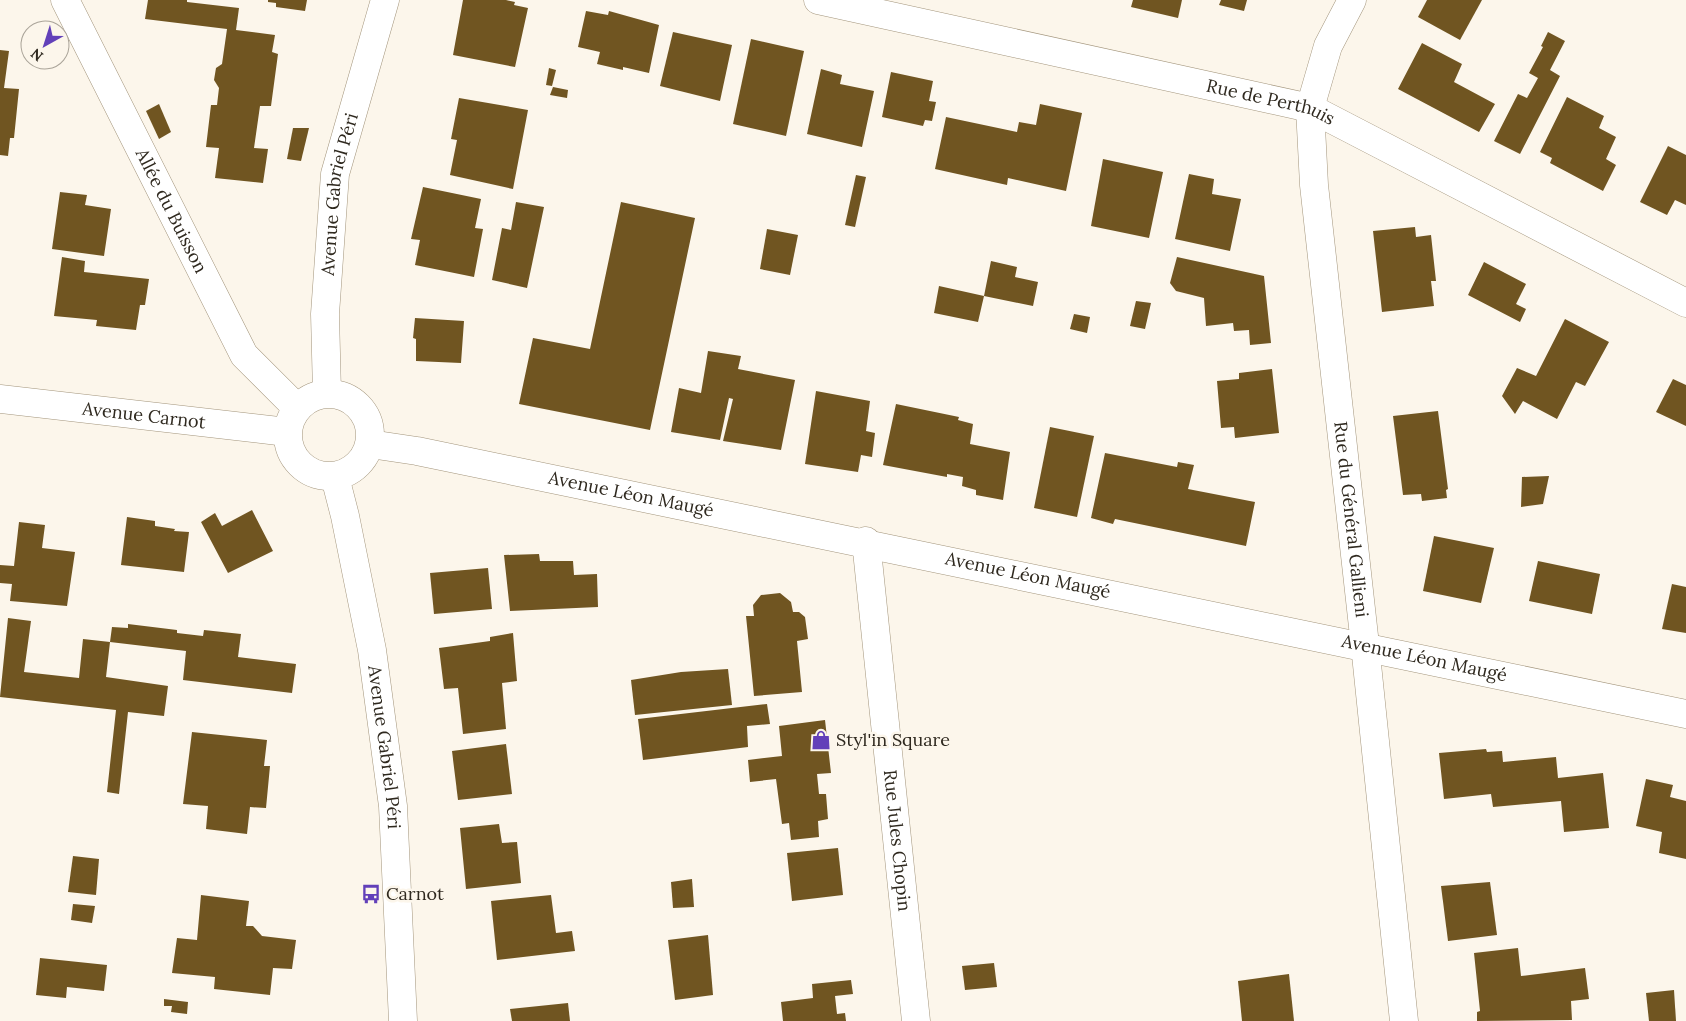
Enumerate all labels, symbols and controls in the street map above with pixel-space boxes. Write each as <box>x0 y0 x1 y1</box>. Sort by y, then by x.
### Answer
north arrow <box>20 20 70 70</box>
text: N <box>27 45 47 66</box>
street label: Rue de Perthuis <box>1204 74 1339 130</box>
street label: Avenue Gabriel Péri <box>316 110 363 277</box>
street label: Allée du Buisson <box>130 143 213 277</box>
street label: Avenue Carnot <box>80 396 207 434</box>
street label: Rue du Général Gallieni <box>1329 420 1374 619</box>
street label: Avenue Léon Maugé <box>546 466 716 522</box>
street label: Avenue Léon Maugé <box>942 546 1113 603</box>
street label: Avenue Léon Maugé <box>1339 629 1509 686</box>
street label: Avenue Gabriel Péri <box>363 663 406 830</box>
place label: Styl'in Square <box>836 728 950 751</box>
shop icon: Styl'in Square <box>810 729 832 751</box>
street label: Rue Jules Chopin <box>879 768 917 912</box>
place label: Carnot <box>386 882 444 905</box>
bus stop icon: Carnot <box>360 883 382 905</box>

